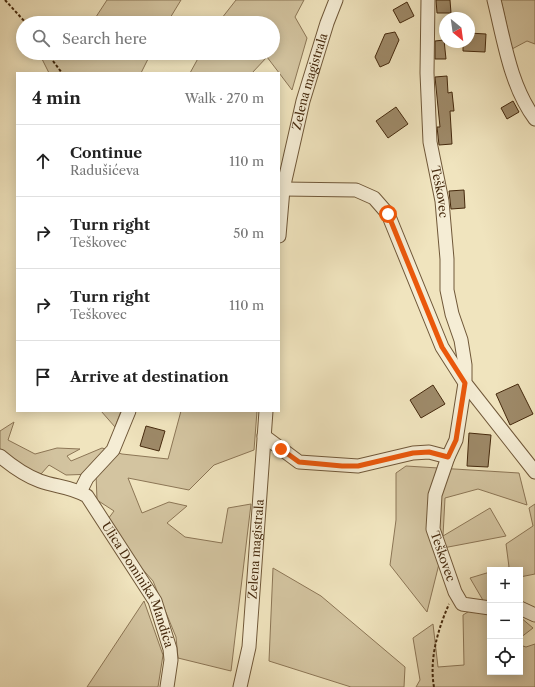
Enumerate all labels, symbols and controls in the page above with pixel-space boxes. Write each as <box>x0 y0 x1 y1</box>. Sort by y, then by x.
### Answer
north arrow <box>439 12 475 48</box>
search box <box>16 16 280 60</box>
icon: search <box>30 27 52 49</box>
text: Search here <box>62 29 147 48</box>
street label: Zelena magistrala <box>289 30 331 131</box>
text: 4 min <box>32 88 81 108</box>
text: Walk · 270 m <box>185 90 264 106</box>
text: Continue <box>70 143 142 162</box>
icon: ahead <box>32 150 54 172</box>
text: 110 m <box>229 153 264 169</box>
text: Radušićeva <box>70 162 139 178</box>
street label: Teškovec <box>428 165 451 219</box>
route start <box>379 205 397 223</box>
text: Turn right <box>70 215 150 234</box>
icon: right <box>32 222 54 244</box>
text: 50 m <box>233 225 264 241</box>
text: Teškovec <box>70 234 127 250</box>
text: Turn right <box>70 287 150 306</box>
icon: right <box>32 294 54 316</box>
text: 110 m <box>229 297 264 313</box>
text: Teškovec <box>70 306 127 322</box>
icon: arrive <box>32 366 54 388</box>
text: Arrive at destination <box>70 367 229 386</box>
route end <box>272 440 290 458</box>
street label: Zelena magistrala <box>244 498 267 600</box>
street label: Ulica Dominika Mandića <box>99 519 177 650</box>
street label: Teškovec <box>427 529 459 584</box>
map controls <box>487 567 523 675</box>
button: + <box>487 567 523 603</box>
button: − <box>487 603 523 639</box>
button: locate <box>487 639 523 675</box>

